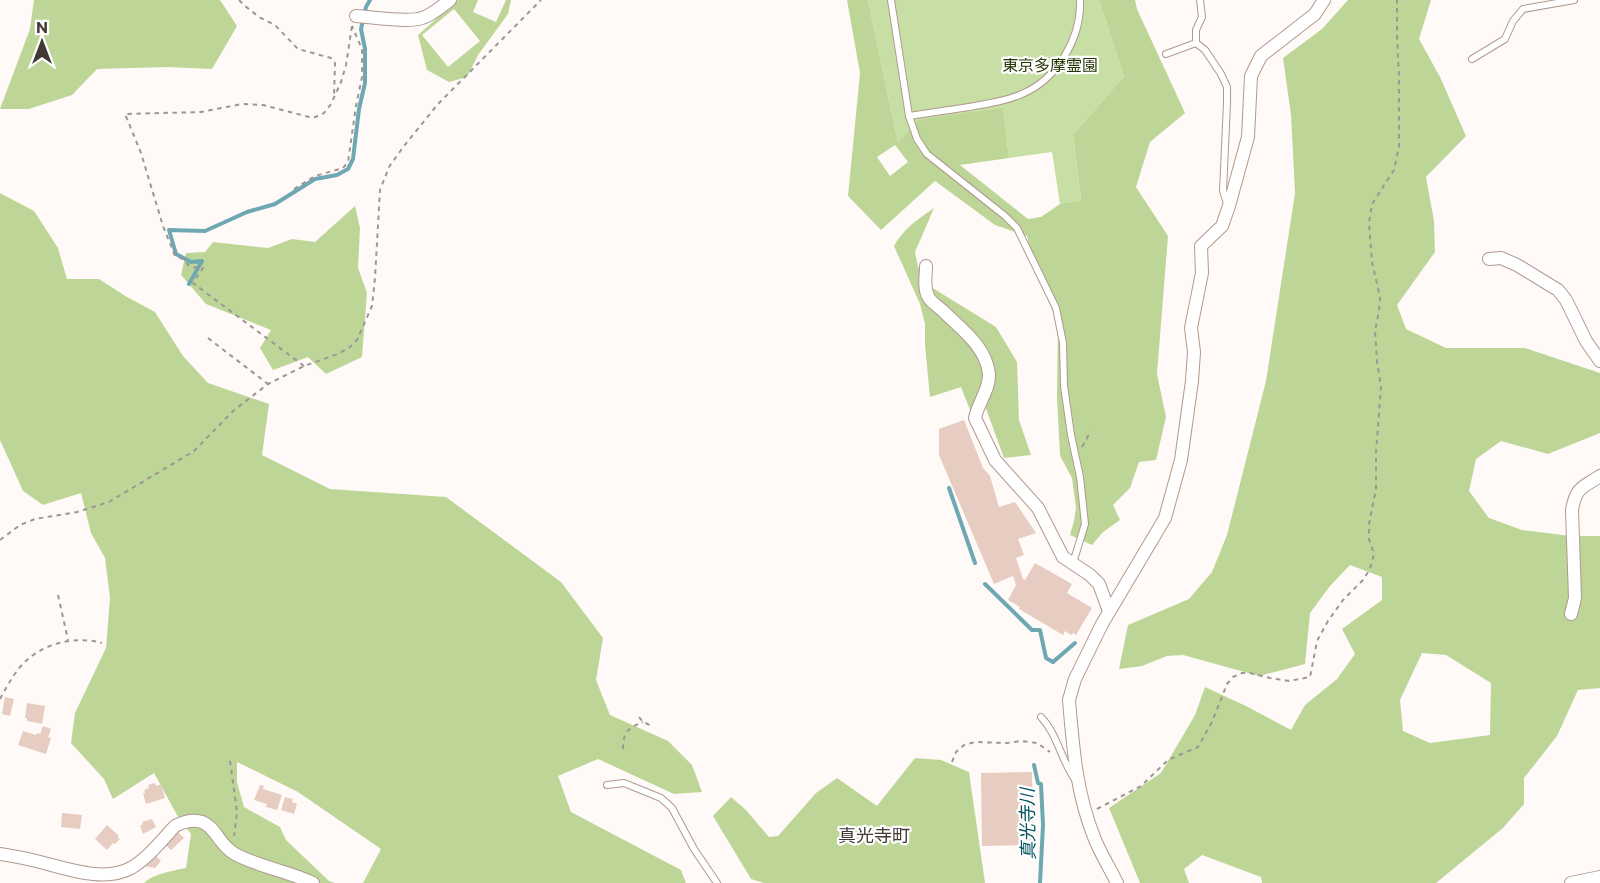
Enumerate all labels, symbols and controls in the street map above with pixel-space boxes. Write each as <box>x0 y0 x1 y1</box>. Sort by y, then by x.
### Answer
north arrow <box>12 12 72 72</box>
text: N <box>36 17 48 36</box>
park label: 東京多摩霊園 <box>1002 55 1098 74</box>
water label: 真光寺川 <box>1015 786 1039 860</box>
district label: 真光寺町 <box>838 824 910 846</box>

